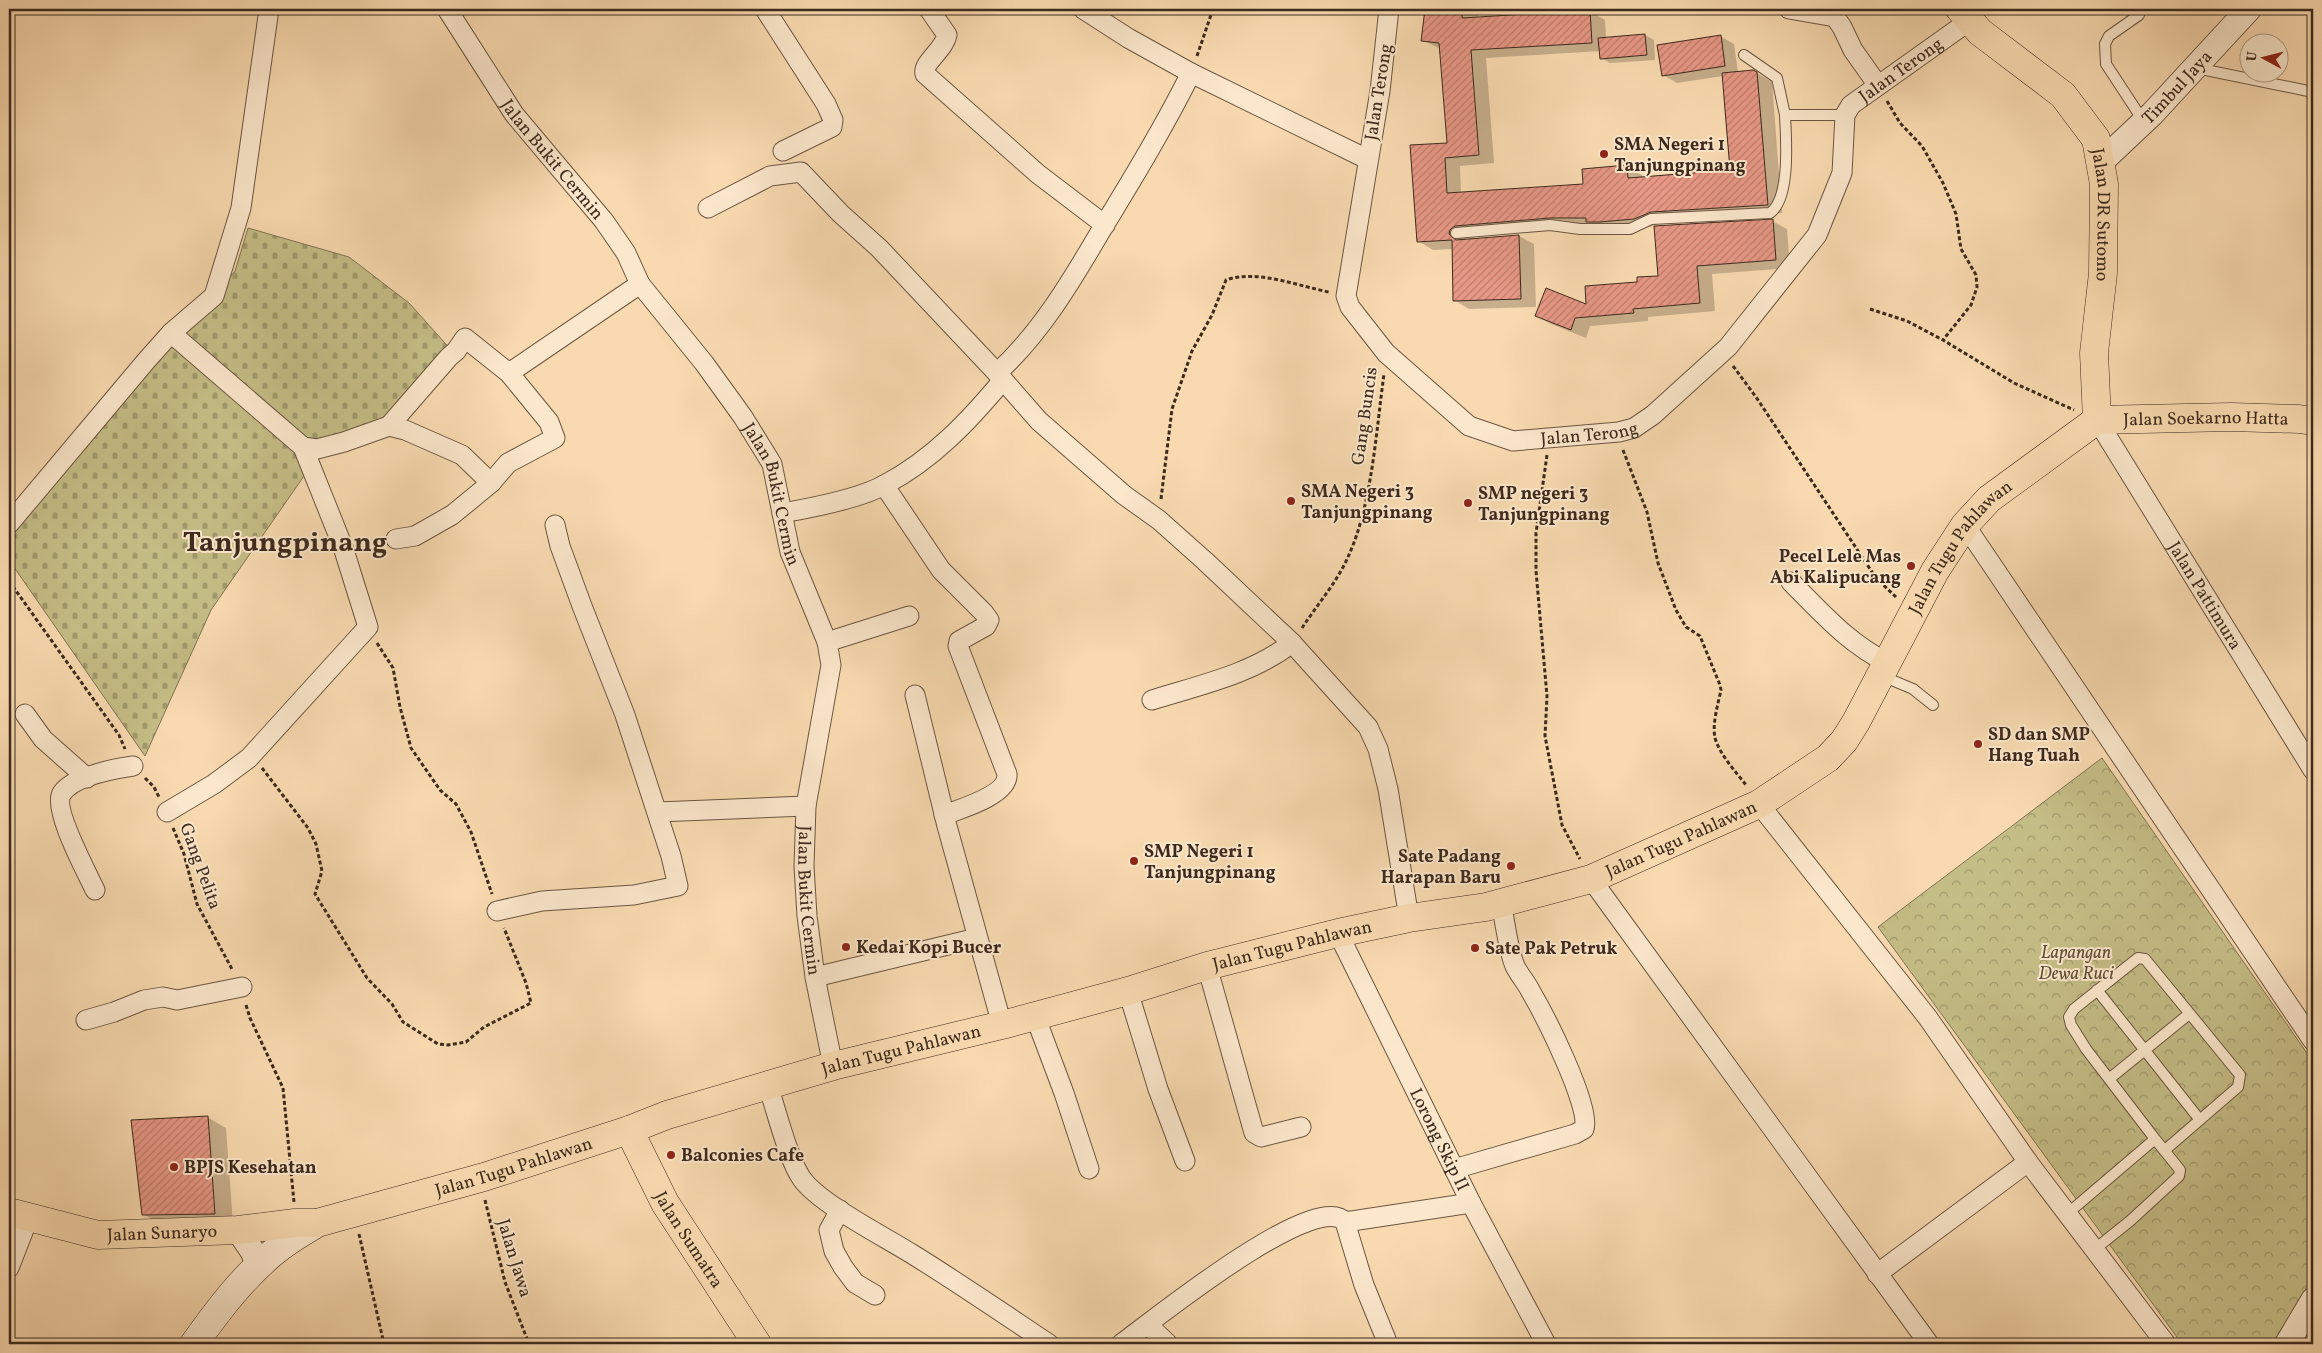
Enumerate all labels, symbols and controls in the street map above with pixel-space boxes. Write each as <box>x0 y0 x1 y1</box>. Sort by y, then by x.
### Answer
street label: Jalan Terong <box>1854 32 1949 110</box>
north arrow <box>2240 32 2290 82</box>
street label: Jalan Terong <box>1359 42 1399 143</box>
street label: Timbul Jaya <box>2137 45 2219 131</box>
text: U <box>2243 50 2263 63</box>
street label: Jalan Bukit Cermin <box>494 95 609 226</box>
place label: SMA Negeri 1 Tanjungpinang <box>1614 133 1746 179</box>
street label: Jalan DR Sutomo <box>2084 146 2116 283</box>
marker: SMA Negeri 1 Tanjungpinang <box>1598 148 1610 160</box>
street label: Gang Buncis <box>1346 365 1385 467</box>
street label: Jalan Soekarno Hatta <box>2123 406 2289 433</box>
street label: Jalan Terong <box>1540 416 1641 453</box>
street label: Jalan Bukit Cermin <box>736 418 805 570</box>
street label: Jalan Tugu Pahlawan <box>1903 475 2018 619</box>
place label: SMA Negeri 3 Tanjungpinang <box>1301 480 1433 526</box>
place label: SMP negeri 3 Tanjungpinang <box>1478 482 1610 528</box>
marker: SMA Negeri 3 Tanjungpinang <box>1285 495 1297 507</box>
marker: SMP negeri 3 Tanjungpinang <box>1462 497 1474 509</box>
district label: Tanjungpinang <box>183 524 387 563</box>
street label: Jalan Pattimura <box>2161 537 2247 655</box>
place label: Pecel Lele Mas Abi Kalipucang <box>1770 545 1901 591</box>
marker: Pecel Lele Mas Abi Kalipucang <box>1905 560 1917 572</box>
place label: SD dan SMP Hang Tuah <box>1988 723 2090 769</box>
marker: SD dan SMP Hang Tuah <box>1972 738 1984 750</box>
street label: Jalan Tugu Pahlawan <box>1602 795 1762 885</box>
street label: Gang Pelita <box>172 820 227 913</box>
street label: Jalan Bukit Cermin <box>790 825 826 977</box>
place label: SMP Negeri 1 Tanjungpinang <box>1144 840 1276 886</box>
place label: Sate Padang Harapan Baru <box>1381 845 1501 891</box>
marker: SMP Negeri 1 Tanjungpinang <box>1128 855 1140 867</box>
marker: Sate Padang Harapan Baru <box>1505 860 1517 872</box>
street label: Jalan Tugu Pahlawan <box>1210 915 1375 978</box>
place label: Kedai Kopi Bucer <box>856 936 1002 961</box>
place label: Sate Pak Petruk <box>1485 937 1618 962</box>
marker: Kedai Kopi Bucer <box>840 941 852 953</box>
park label: Lapangan Dewa Ruci <box>2038 941 2114 987</box>
marker: Sate Pak Petruk <box>1469 942 1481 954</box>
street label: Jalan Tugu Pahlawan <box>819 1019 984 1083</box>
street label: Lorong Skip II <box>1402 1084 1474 1196</box>
street label: Jalan Tugu Pahlawan <box>432 1132 596 1204</box>
place label: Balconies Cafe <box>681 1144 804 1169</box>
marker: Balconies Cafe <box>665 1149 677 1161</box>
place label: BPJS Kesehatan <box>184 1156 317 1181</box>
marker: BPJS Kesehatan <box>168 1161 180 1173</box>
street label: Jalan Sumatra <box>647 1187 728 1294</box>
street label: Jalan Jawa <box>490 1216 537 1301</box>
street label: Jalan Sunaryo <box>107 1220 218 1249</box>

